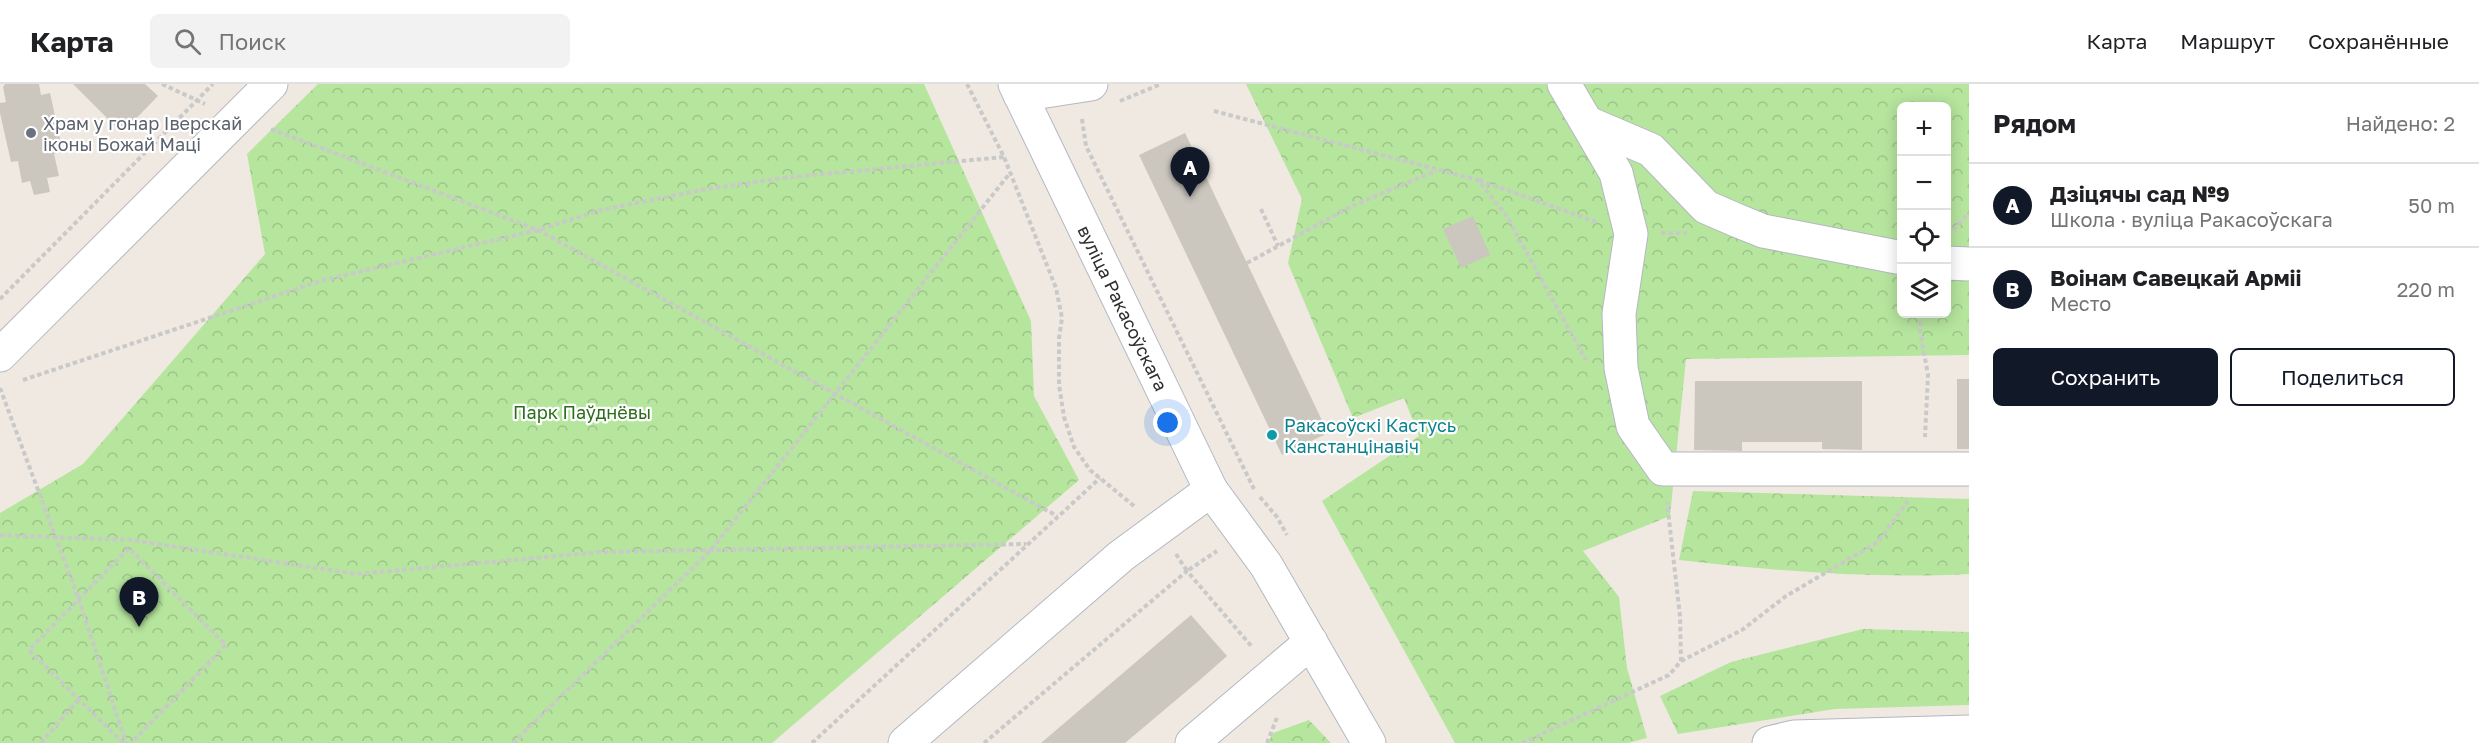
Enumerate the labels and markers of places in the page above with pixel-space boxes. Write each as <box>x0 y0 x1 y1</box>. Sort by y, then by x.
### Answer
place label: Храм у гонар Іверскай іконы Божай Маці <box>43 112 242 155</box>
marker: Храм у гонар Іверскай іконы Божай Маці <box>24 126 38 140</box>
pin: A <box>1170 147 1210 197</box>
place label: Ракасоўскі Кастусь Канстанцінавіч <box>1284 414 1456 457</box>
marker: Ракасоўскі Кастусь Канстанцінавіч <box>1265 428 1279 442</box>
pin: B <box>120 578 158 627</box>

